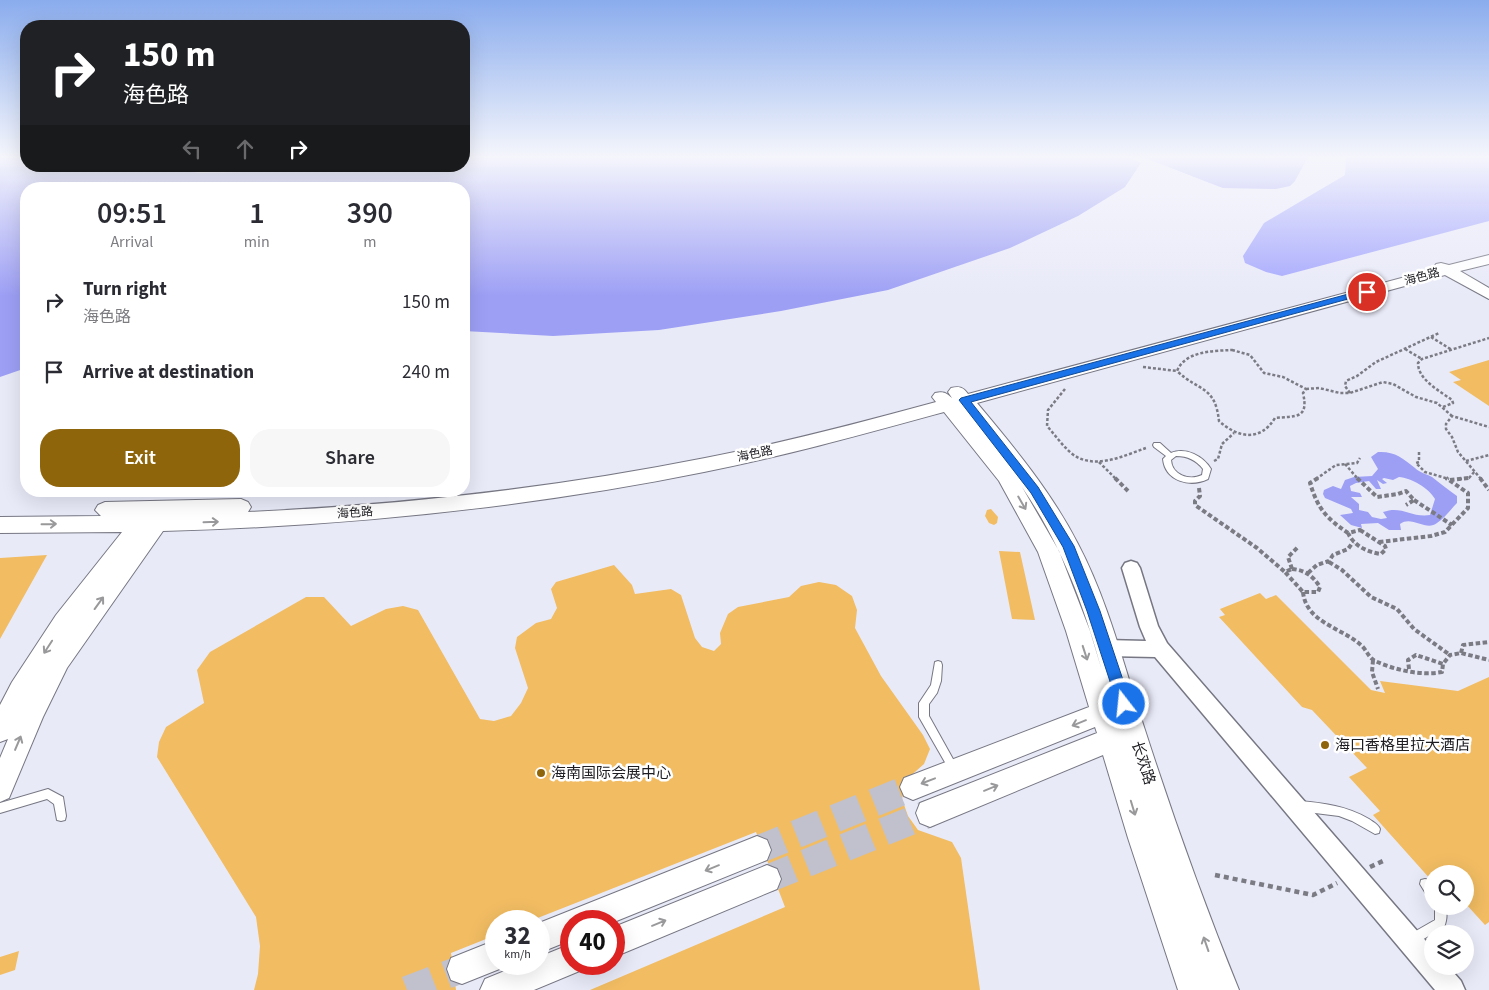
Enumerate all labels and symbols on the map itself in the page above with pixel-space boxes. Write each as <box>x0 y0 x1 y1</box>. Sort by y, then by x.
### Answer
street label: 海色路 <box>1402 264 1442 290</box>
pin <box>1346 271 1388 313</box>
street label: 海色路 <box>736 442 774 466</box>
one-way arrow <box>1018 496 1028 510</box>
street label: 海色路 <box>336 503 374 523</box>
one-way arrow <box>203 517 219 526</box>
one-way arrow <box>40 519 56 529</box>
one-way arrow <box>94 596 104 610</box>
one-way arrow <box>43 639 53 653</box>
one-way arrow <box>1081 644 1090 660</box>
position arrow <box>1097 677 1149 729</box>
one-way arrow <box>1072 718 1087 728</box>
place label: 海口香格里拉大酒店 <box>1335 735 1470 756</box>
one-way arrow <box>13 736 23 751</box>
street label: 长欢路 <box>1126 738 1160 788</box>
marker: 海口香格里拉大酒店 <box>1319 739 1331 751</box>
place label: 海南国际会展中心 <box>551 763 671 784</box>
marker: 海南国际会展中心 <box>535 767 547 779</box>
one-way arrow <box>920 777 936 786</box>
one-way arrow <box>983 783 998 792</box>
one-way arrow <box>1128 800 1138 816</box>
one-way arrow <box>705 864 720 874</box>
speed limit sign: 40 <box>560 910 625 975</box>
one-way arrow <box>651 918 666 928</box>
one-way arrow <box>1201 936 1211 952</box>

